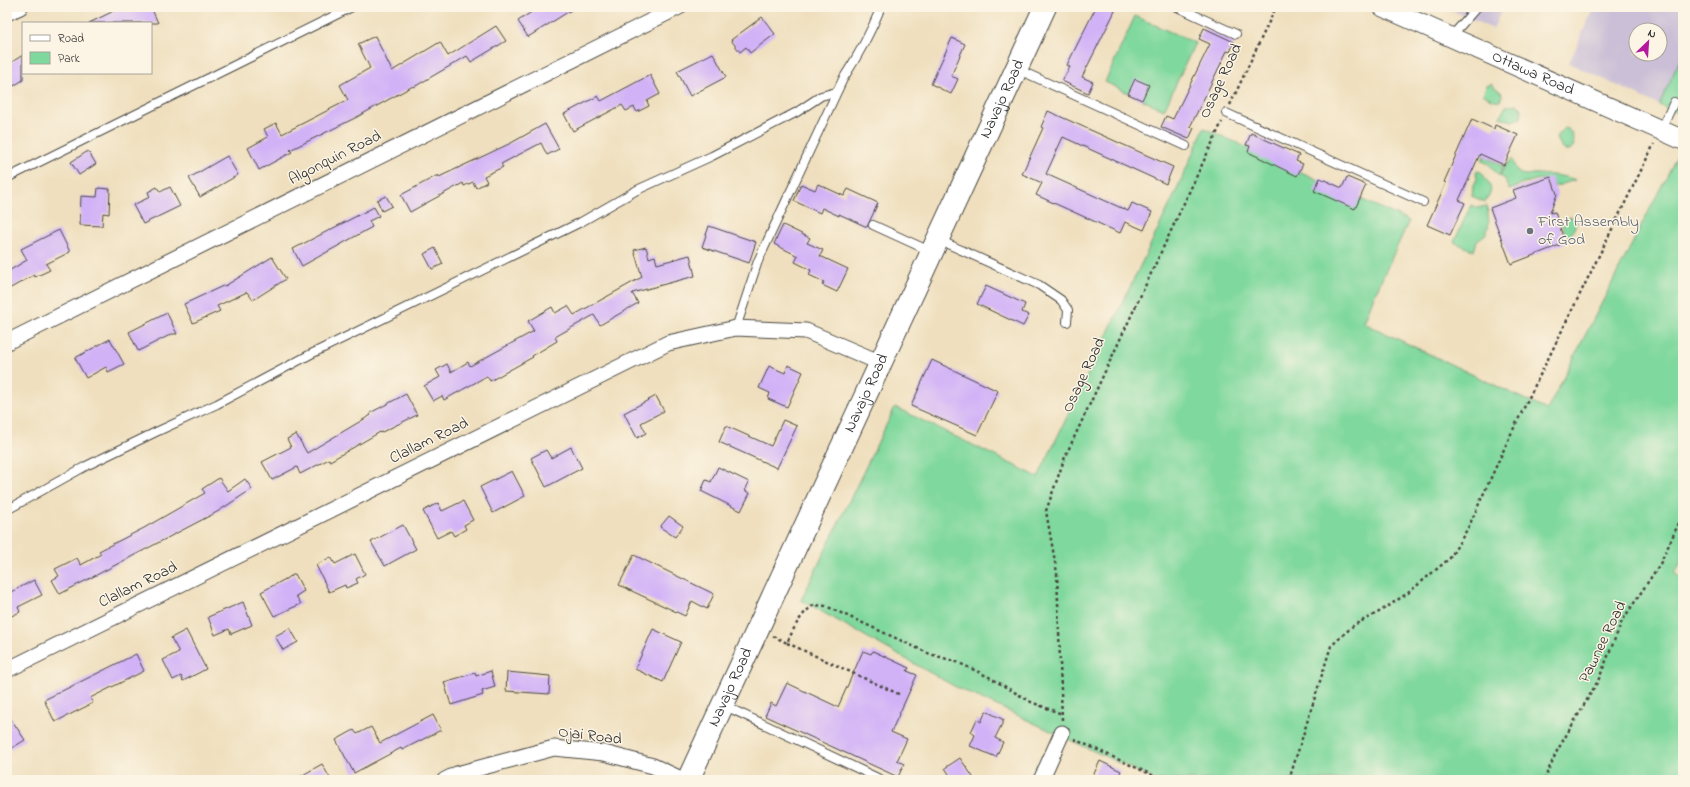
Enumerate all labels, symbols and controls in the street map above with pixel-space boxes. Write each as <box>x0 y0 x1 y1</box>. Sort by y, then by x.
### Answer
legend <box>22 22 152 74</box>
north arrow <box>1628 22 1668 62</box>
text: N <box>1645 25 1659 43</box>
text: Road <box>58 30 84 48</box>
street label: Osage Road <box>1193 39 1249 123</box>
street label: Ottawa Road <box>1488 45 1578 102</box>
text: Park <box>58 50 80 68</box>
street label: Navajo Road <box>974 56 1031 143</box>
street label: Algonquin Road <box>284 124 386 192</box>
place label: First Assembly of God <box>1537 210 1639 252</box>
marker: First Assembly of God <box>1525 226 1535 236</box>
street label: Osage Road <box>1056 333 1112 417</box>
street label: Navajo Road <box>838 350 895 437</box>
street label: Clallam Road <box>385 412 473 470</box>
street label: Clallam Road <box>94 556 182 614</box>
street label: Pawnee Road <box>1573 597 1633 687</box>
street label: Navajo Road <box>702 644 759 731</box>
street label: Ojai Road <box>557 720 623 752</box>

